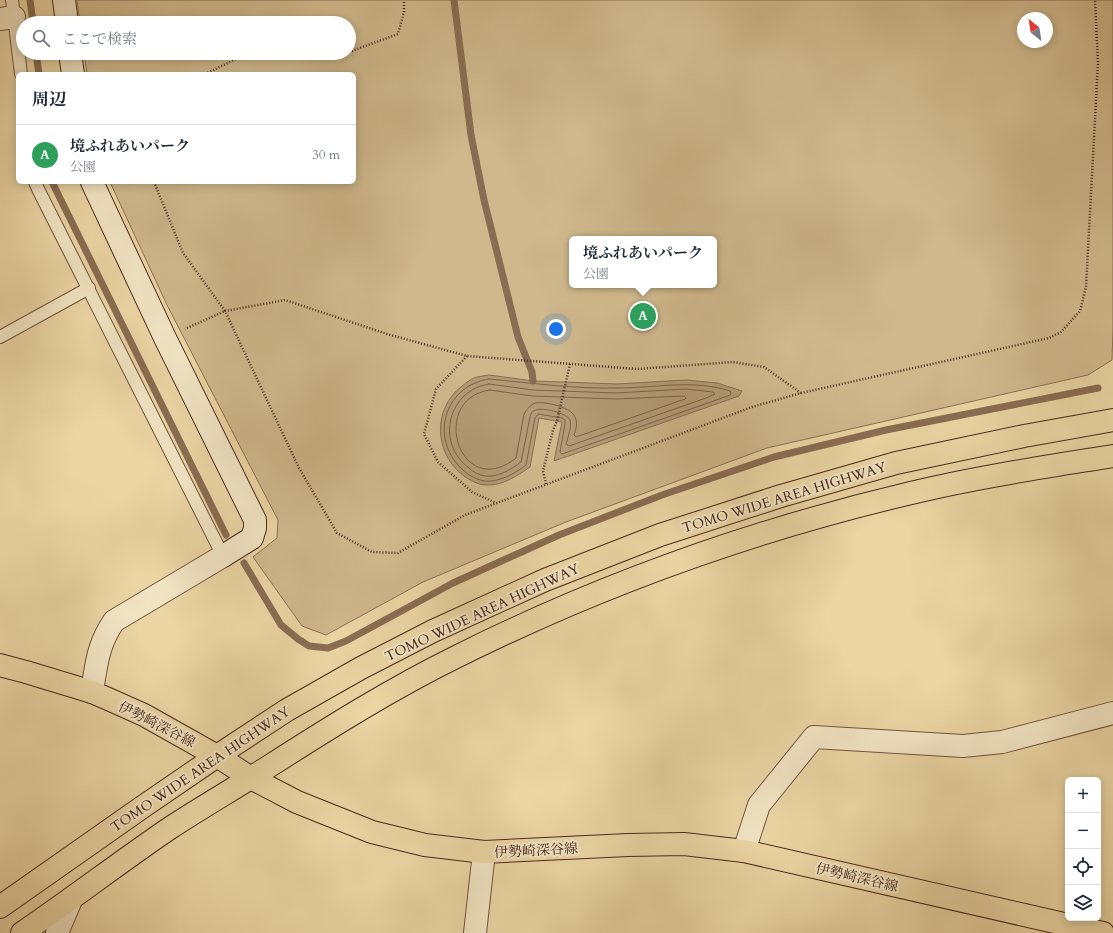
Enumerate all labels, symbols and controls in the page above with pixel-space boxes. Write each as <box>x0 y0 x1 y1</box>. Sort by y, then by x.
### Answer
north arrow <box>1017 12 1053 48</box>
search box <box>16 16 356 60</box>
icon: search <box>30 27 52 49</box>
text: ここで検索 <box>62 29 137 49</box>
text: 周辺 <box>32 88 66 111</box>
text: 境ふれあいパーク <box>70 136 190 156</box>
text: A <box>40 146 50 164</box>
text: 30 m <box>312 146 340 164</box>
text: 公園 <box>70 158 96 176</box>
popup <box>569 236 717 288</box>
text: 境ふれあいパーク <box>583 243 703 263</box>
text: 公園 <box>583 265 609 283</box>
pin: A <box>630 301 656 331</box>
your location <box>546 319 566 339</box>
street label: TOMO WIDE AREA HIGHWAY <box>680 457 889 538</box>
street label: TOMO WIDE AREA HIGHWAY <box>382 559 583 666</box>
street label: 伊勢崎深谷線 <box>115 697 199 752</box>
street label: TOMO WIDE AREA HIGHWAY <box>107 702 294 837</box>
map controls <box>1065 777 1101 921</box>
button: + <box>1065 777 1101 813</box>
button: − <box>1065 813 1101 849</box>
street label: 伊勢崎深谷線 <box>494 839 578 862</box>
button: locate <box>1065 849 1101 885</box>
street label: 伊勢崎深谷線 <box>814 859 900 896</box>
button: layers <box>1065 885 1101 921</box>

